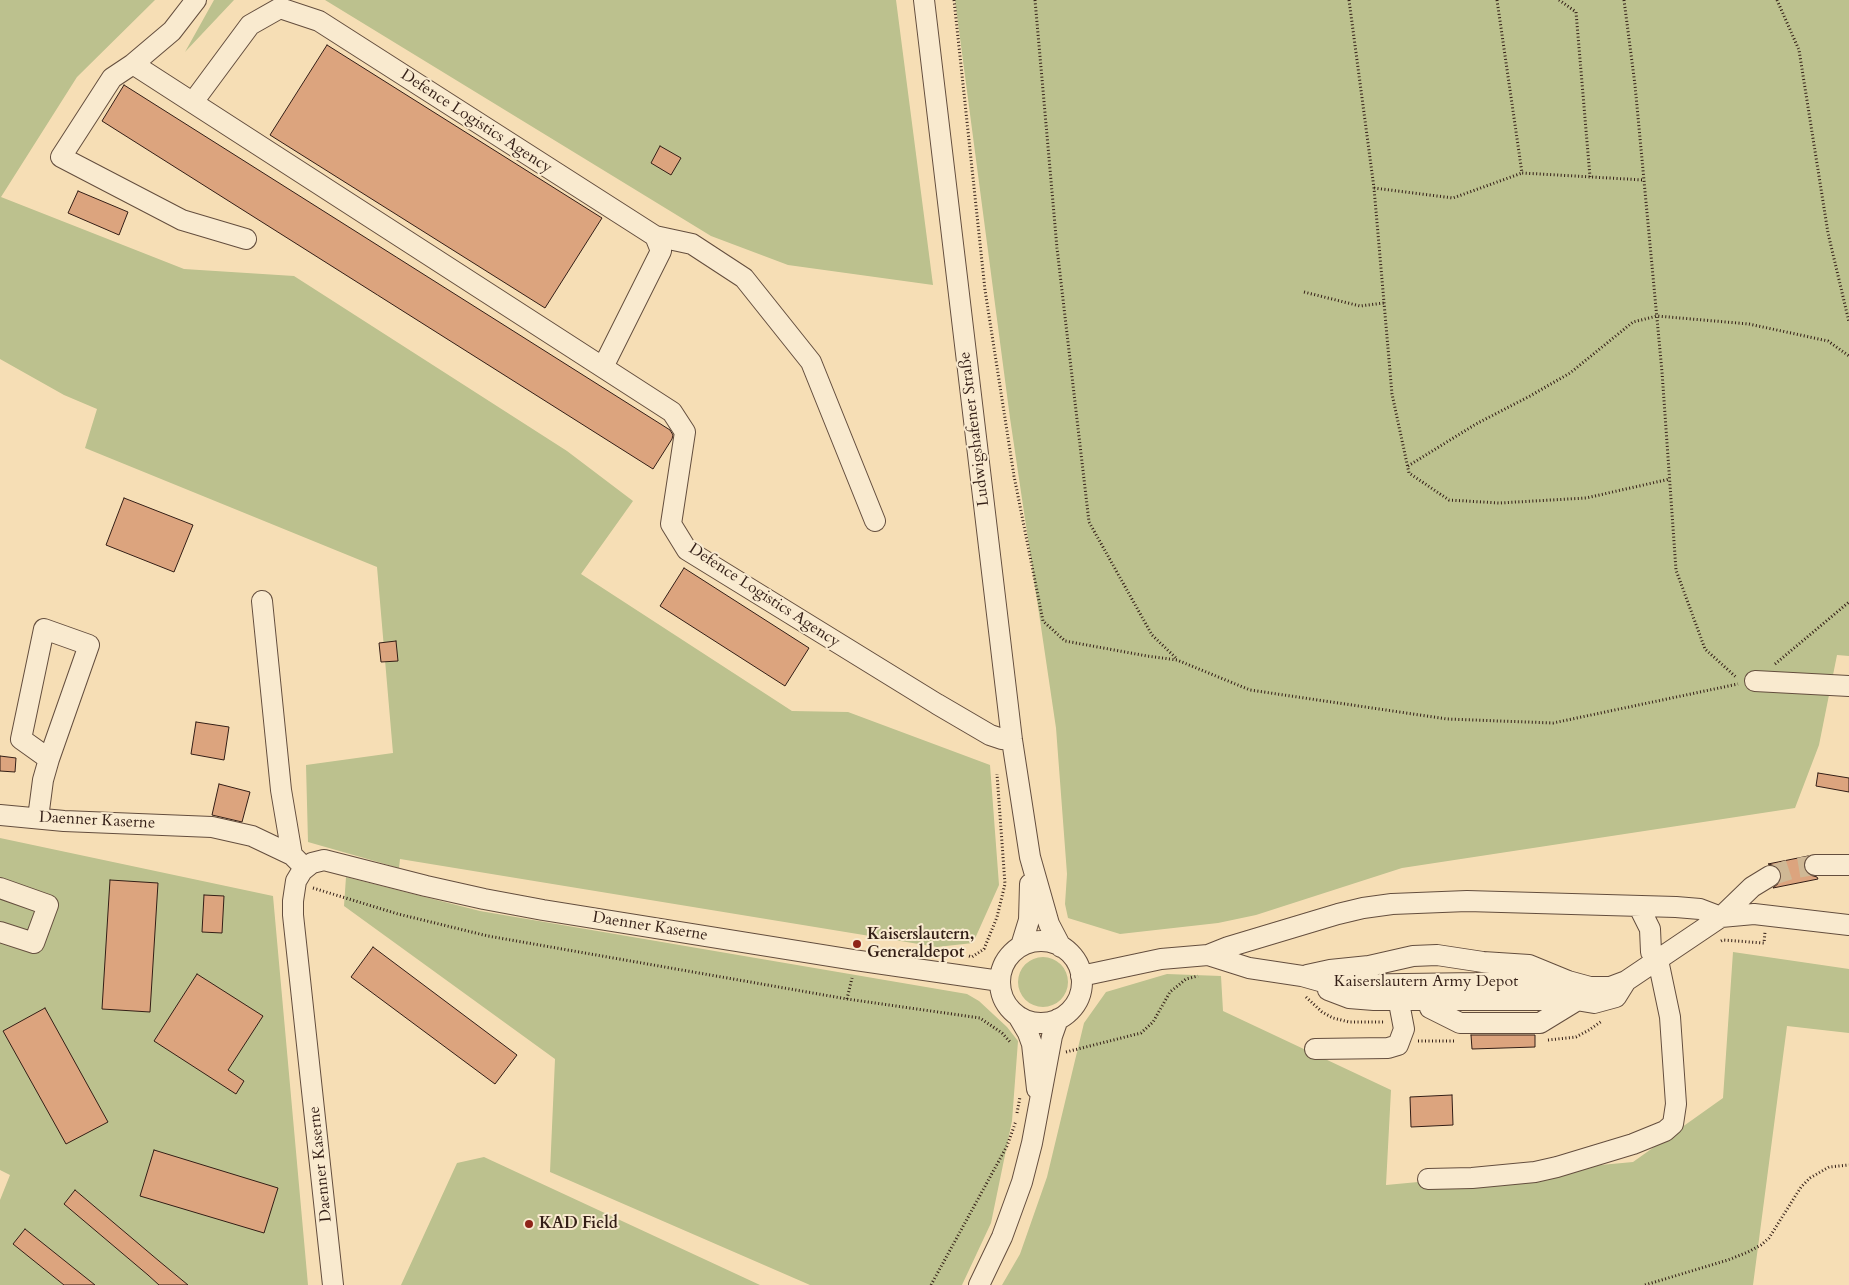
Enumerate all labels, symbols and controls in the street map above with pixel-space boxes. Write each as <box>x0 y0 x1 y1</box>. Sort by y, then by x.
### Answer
street label: Defence Logistics Agency <box>397 66 555 178</box>
street label: Ludwigshafener Straße <box>956 351 994 507</box>
street label: Defence Logistics Agency <box>685 540 843 652</box>
street label: Daenner Kaserne <box>38 808 156 834</box>
street label: Daenner Kaserne <box>591 908 709 946</box>
place label: Kaiserslautern, Generaldepot <box>867 925 974 963</box>
marker: Kaiserslautern, Generaldepot <box>851 938 863 950</box>
street label: Kaiserslautern Army Depot <box>1334 972 1518 992</box>
street label: Daenner Kaserne <box>305 1105 337 1223</box>
place label: KAD Field <box>539 1214 618 1234</box>
marker: KAD Field <box>523 1218 535 1230</box>

